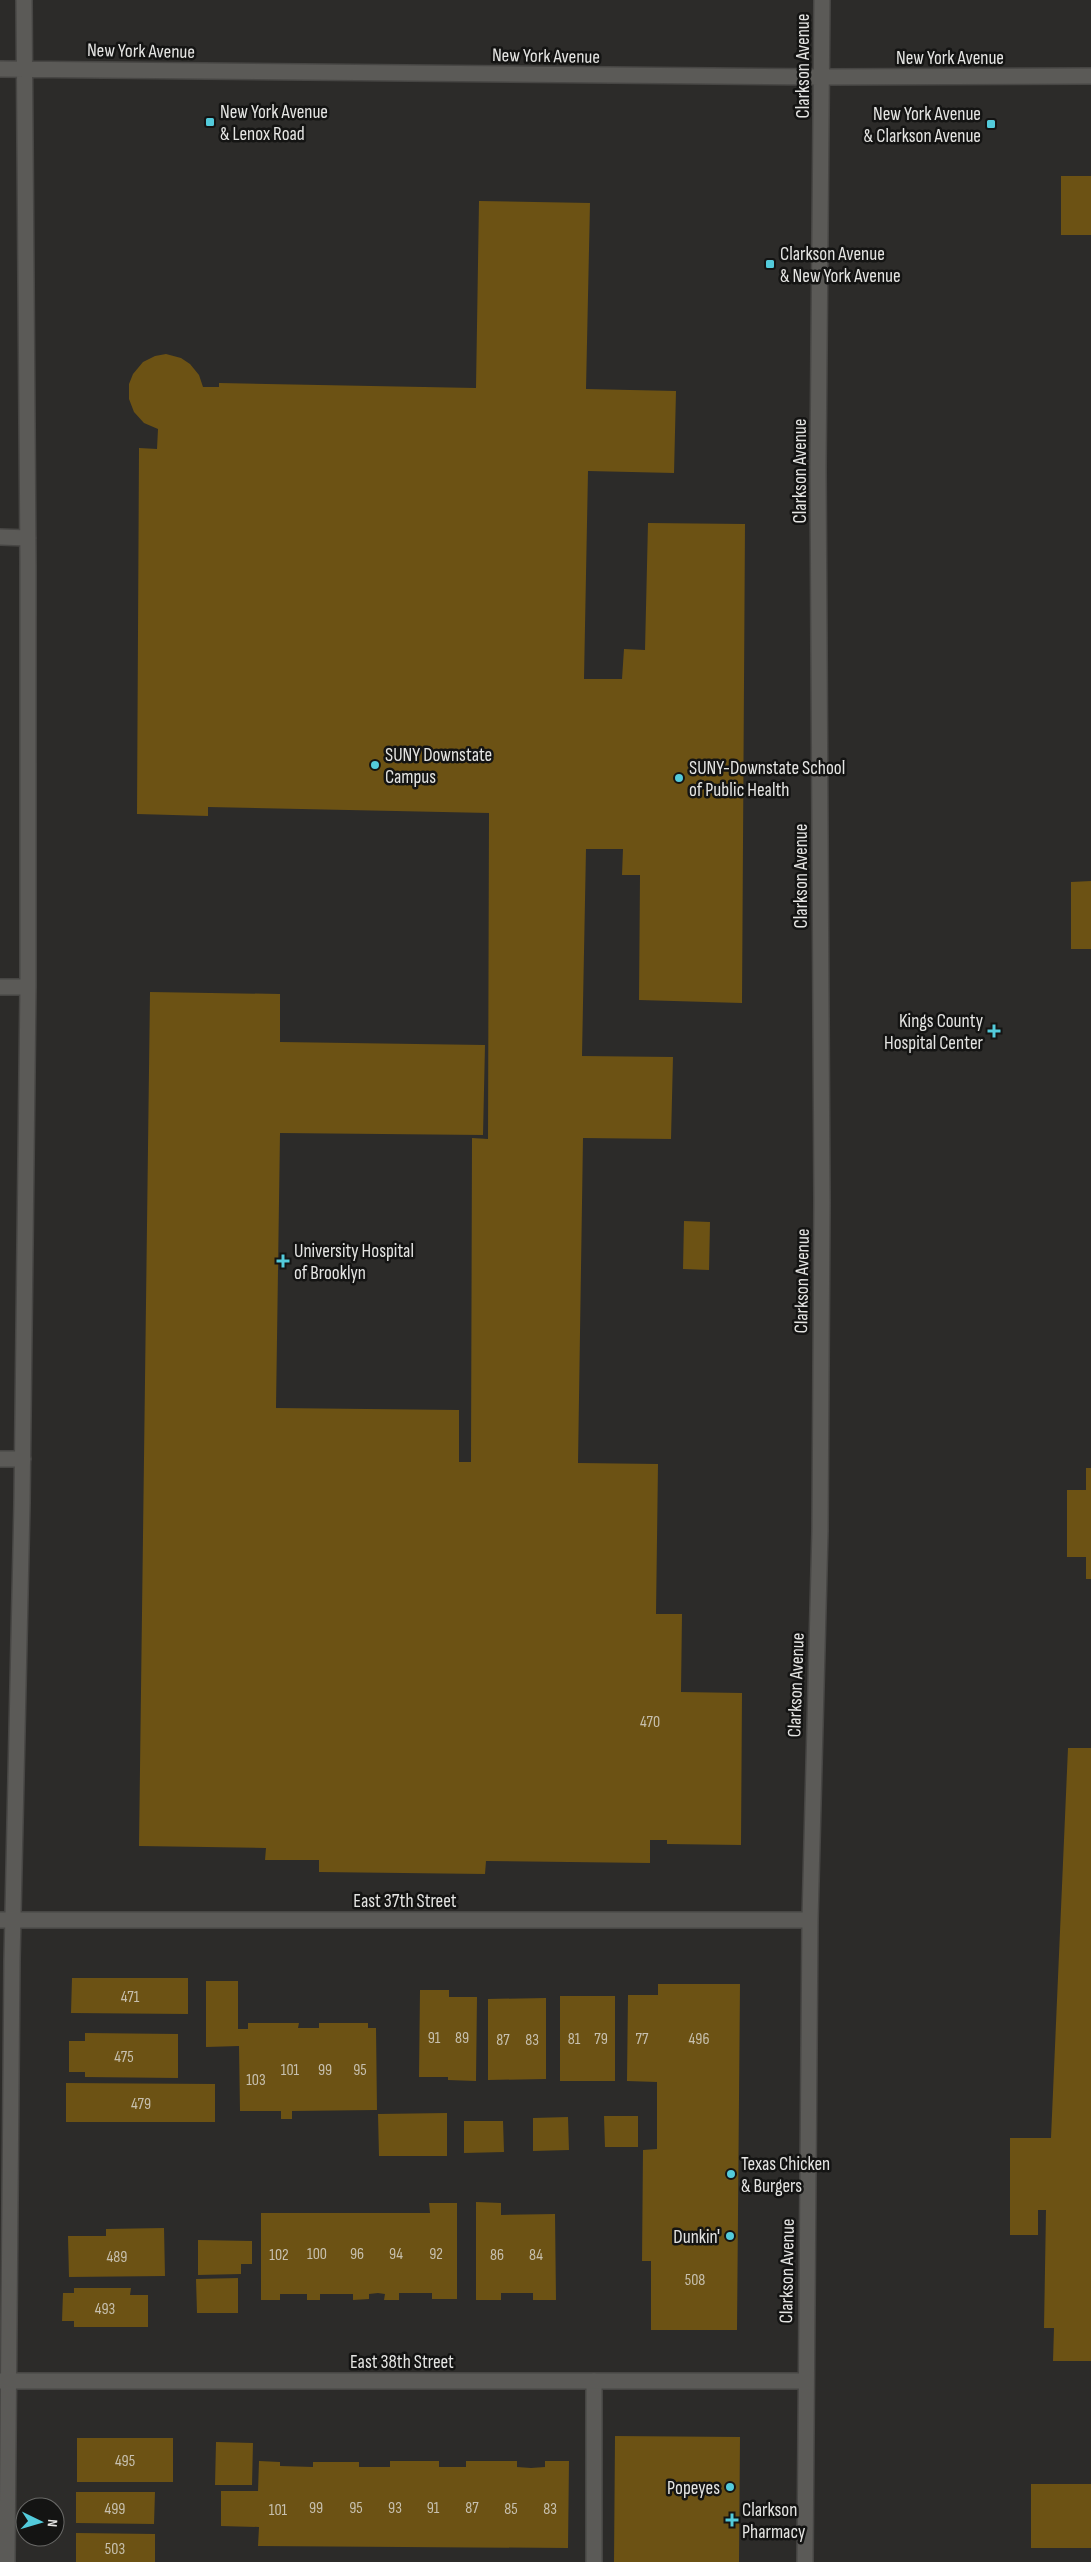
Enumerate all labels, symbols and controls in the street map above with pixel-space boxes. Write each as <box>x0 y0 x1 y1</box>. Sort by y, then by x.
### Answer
street label: Clarkson Avenue <box>792 14 815 118</box>
street label: New York Avenue <box>87 39 195 64</box>
street label: New York Avenue <box>492 44 600 69</box>
street label: New York Avenue <box>896 47 1004 70</box>
place label: New York Avenue & Lenox Road <box>220 101 328 146</box>
place label: New York Avenue & Clarkson Avenue <box>864 103 981 148</box>
marker: New York Avenue & Lenox Road <box>204 116 216 128</box>
marker: New York Avenue & Clarkson Avenue <box>985 118 997 130</box>
place label: Clarkson Avenue & New York Avenue <box>780 243 901 288</box>
marker: Clarkson Avenue & New York Avenue <box>764 258 776 270</box>
street label: Clarkson Avenue <box>789 419 812 523</box>
place label: SUNY Downstate Campus <box>385 744 492 789</box>
place label: SUNY-Downstate School of Public Health <box>689 757 845 802</box>
marker: SUNY Downstate Campus <box>369 759 381 771</box>
marker: SUNY-Downstate School of Public Health <box>673 772 685 784</box>
street label: Clarkson Avenue <box>790 824 813 928</box>
place label: Kings County Hospital Center <box>884 1010 984 1055</box>
marker: Kings County Hospital Center <box>987 1024 1001 1038</box>
street label: Clarkson Avenue <box>790 1228 815 1334</box>
place label: University Hospital of Brooklyn <box>294 1240 414 1285</box>
marker: University Hospital of Brooklyn <box>276 1254 290 1268</box>
street label: Clarkson Avenue <box>783 1632 810 1738</box>
house number: 470 <box>640 1713 660 1732</box>
street label: East 37th Street <box>353 1890 457 1913</box>
house number: 471 <box>121 1988 140 2007</box>
house number: 91 <box>428 2029 441 2048</box>
house number: 89 <box>455 2029 469 2048</box>
house number: 81 <box>568 2030 581 2049</box>
house number: 79 <box>594 2030 608 2049</box>
house number: 77 <box>636 2030 649 2049</box>
house number: 496 <box>689 2030 709 2049</box>
house number: 87 <box>496 2031 510 2050</box>
house number: 83 <box>525 2031 539 2050</box>
house number: 475 <box>114 2048 134 2067</box>
house number: 101 <box>281 2061 300 2080</box>
house number: 99 <box>318 2061 332 2080</box>
house number: 95 <box>353 2061 367 2080</box>
house number: 103 <box>246 2071 266 2090</box>
house number: 479 <box>131 2095 151 2114</box>
place label: Texas Chicken & Burgers <box>741 2153 830 2198</box>
marker: Texas Chicken & Burgers <box>725 2168 737 2180</box>
street label: Clarkson Avenue <box>775 2218 800 2324</box>
place label: Dunkin' <box>673 2226 720 2249</box>
marker: Dunkin' <box>724 2230 736 2242</box>
house number: 100 <box>307 2245 327 2264</box>
house number: 96 <box>350 2245 364 2264</box>
house number: 94 <box>389 2245 403 2264</box>
house number: 92 <box>429 2245 443 2264</box>
house number: 102 <box>269 2246 289 2265</box>
house number: 86 <box>490 2246 504 2265</box>
house number: 84 <box>529 2246 543 2265</box>
house number: 489 <box>107 2248 127 2267</box>
house number: 508 <box>685 2271 705 2290</box>
house number: 493 <box>95 2300 115 2319</box>
street label: East 38th Street <box>350 2351 454 2374</box>
house number: 495 <box>115 2452 135 2471</box>
place label: Popeyes <box>667 2477 720 2500</box>
marker: Popeyes <box>724 2481 736 2493</box>
north arrow <box>15 2497 65 2547</box>
house number: 99 <box>309 2499 323 2518</box>
house number: 95 <box>349 2499 363 2518</box>
house number: 93 <box>388 2499 402 2518</box>
house number: 91 <box>427 2499 440 2518</box>
house number: 87 <box>465 2499 479 2518</box>
place label: Clarkson Pharmacy <box>742 2499 806 2544</box>
house number: 499 <box>105 2500 125 2519</box>
house number: 85 <box>504 2500 518 2519</box>
house number: 83 <box>543 2500 557 2519</box>
house number: 101 <box>269 2501 288 2520</box>
marker: Clarkson Pharmacy <box>726 2514 738 2526</box>
text: N <box>44 2519 61 2528</box>
house number: 503 <box>105 2540 125 2559</box>

